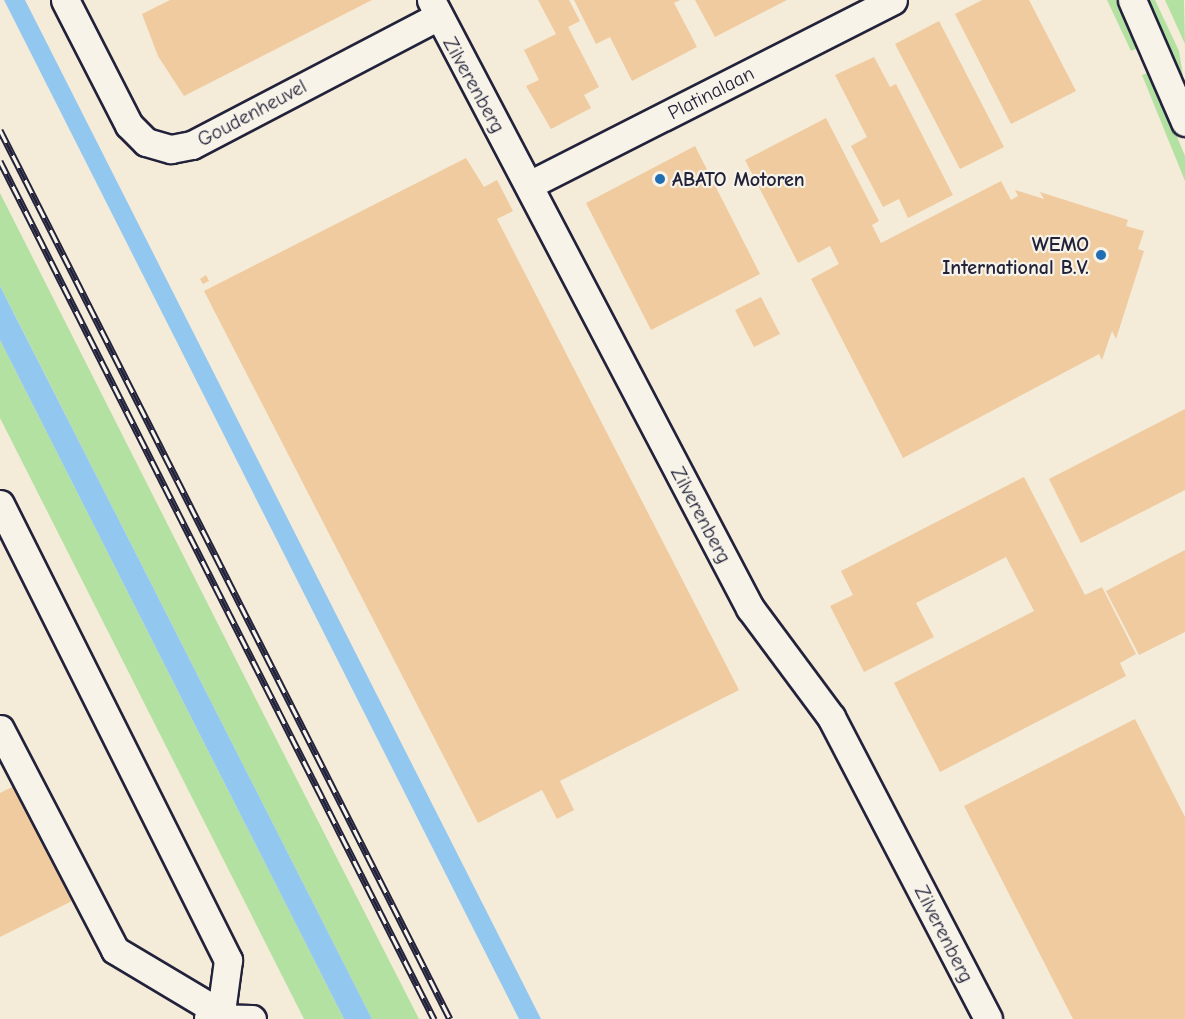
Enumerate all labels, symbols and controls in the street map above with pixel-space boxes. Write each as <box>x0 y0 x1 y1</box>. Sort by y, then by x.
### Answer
street label: Zilverenberg <box>438 33 510 137</box>
street label: Platinalaan <box>664 61 758 125</box>
street label: Goudenheuvel <box>193 74 311 152</box>
place label: ABATO Motoren <box>672 167 805 191</box>
marker: ABATO Motoren <box>653 172 667 186</box>
place label: WEMO International B.V. <box>942 232 1089 279</box>
marker: WEMO International B.V. <box>1094 248 1108 262</box>
street label: Zilverenberg <box>666 463 736 567</box>
street label: Zilverenberg <box>909 881 979 987</box>

